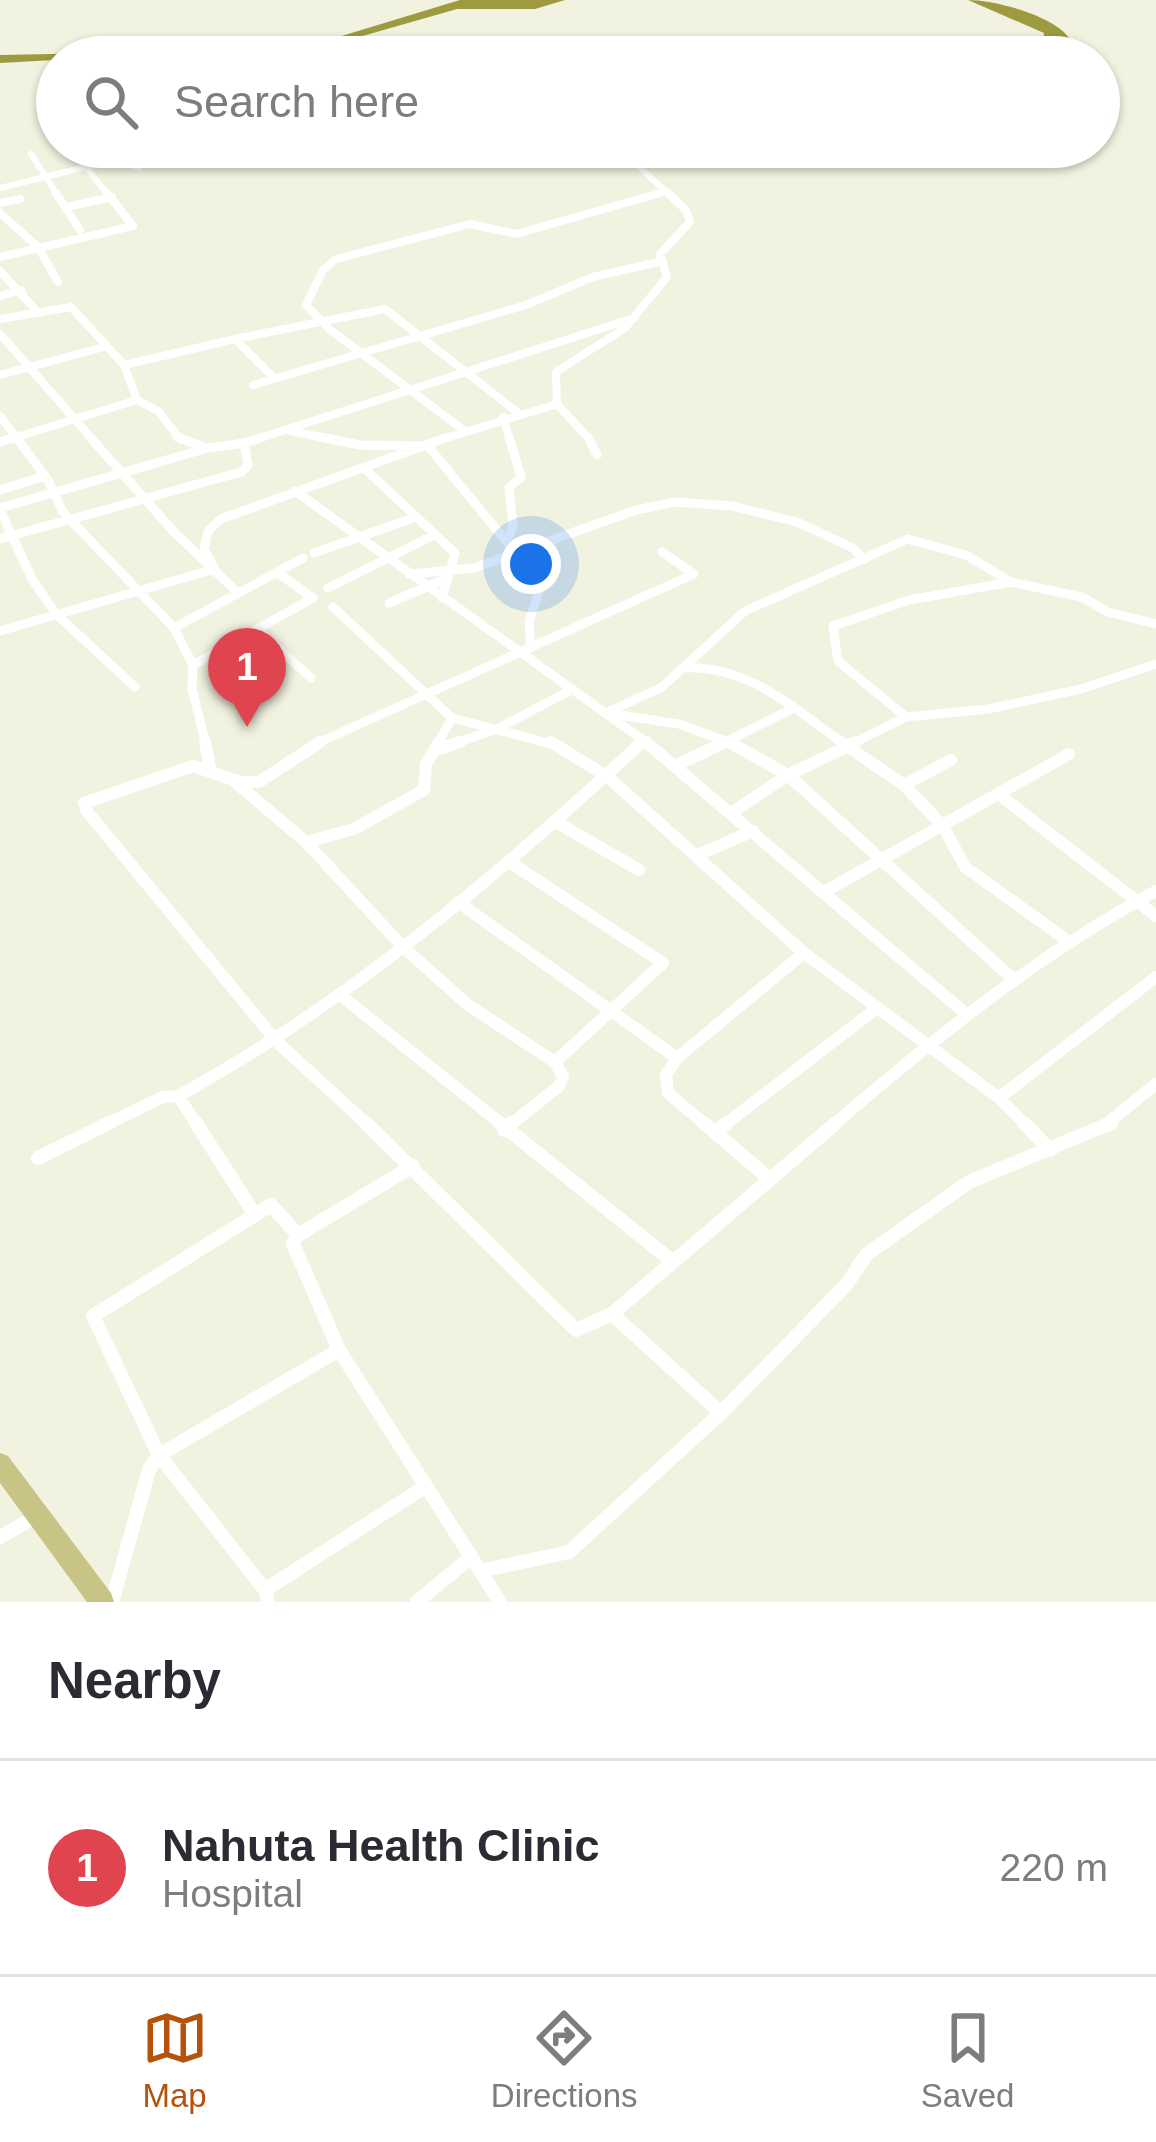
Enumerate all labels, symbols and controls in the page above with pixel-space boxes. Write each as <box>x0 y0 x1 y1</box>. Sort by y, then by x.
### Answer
search box <box>36 36 1120 168</box>
icon: search <box>78 69 144 135</box>
text: Search here <box>174 76 419 127</box>
your location <box>501 534 561 594</box>
pin: 1 <box>208 628 286 727</box>
text: Nearby <box>48 1652 221 1709</box>
text: Nahuta Health Clinic <box>162 1820 600 1871</box>
text: 1 <box>76 1846 98 1889</box>
text: 220 m <box>1000 1846 1108 1889</box>
text: Hospital <box>162 1872 303 1915</box>
tab: Map <box>142 2005 208 2115</box>
tab: Directions <box>491 2005 638 2115</box>
tab: Saved <box>921 2005 1014 2115</box>

